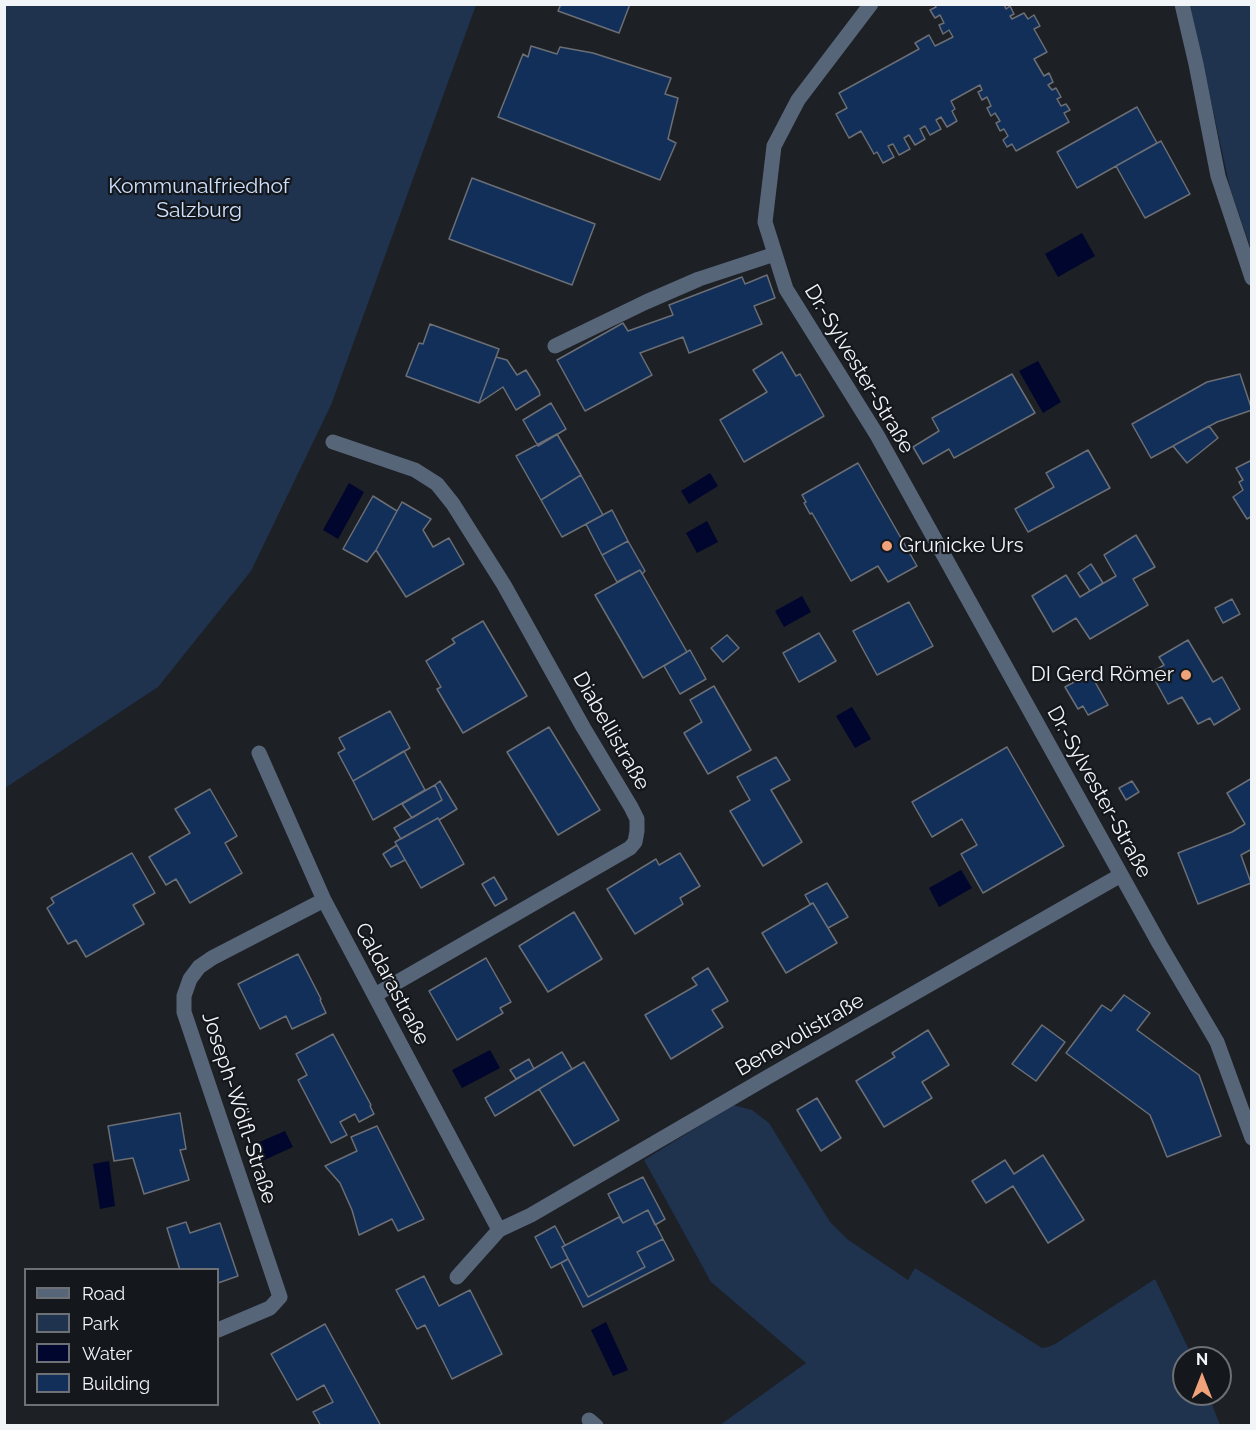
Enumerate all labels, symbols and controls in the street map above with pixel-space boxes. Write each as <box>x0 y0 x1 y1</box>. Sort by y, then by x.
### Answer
park label: Kommunalfriedhof Salzburg <box>108 174 290 224</box>
street label: Dr.-Sylvester-Straße <box>799 280 919 458</box>
place label: Grunicke Urs <box>899 533 1024 559</box>
marker: Grunicke Urs <box>880 539 894 553</box>
place label: DI Gerd Römer <box>1031 662 1174 688</box>
street label: Diabellistraße <box>567 667 655 795</box>
marker: DI Gerd Römer <box>1179 668 1193 682</box>
street label: Dr.-Sylvester-Straße <box>1041 702 1157 882</box>
street label: Caldarastraße <box>349 919 435 1049</box>
street label: Benevolistraße <box>731 988 869 1082</box>
street label: Joseph-Wölfl-Straße <box>196 1009 282 1207</box>
legend <box>24 1268 219 1406</box>
text: Road <box>82 1283 125 1304</box>
text: Park <box>82 1313 119 1334</box>
text: Water <box>82 1343 132 1364</box>
north arrow <box>1172 1346 1232 1406</box>
text: N <box>1196 1350 1208 1369</box>
text: Building <box>82 1373 150 1394</box>

